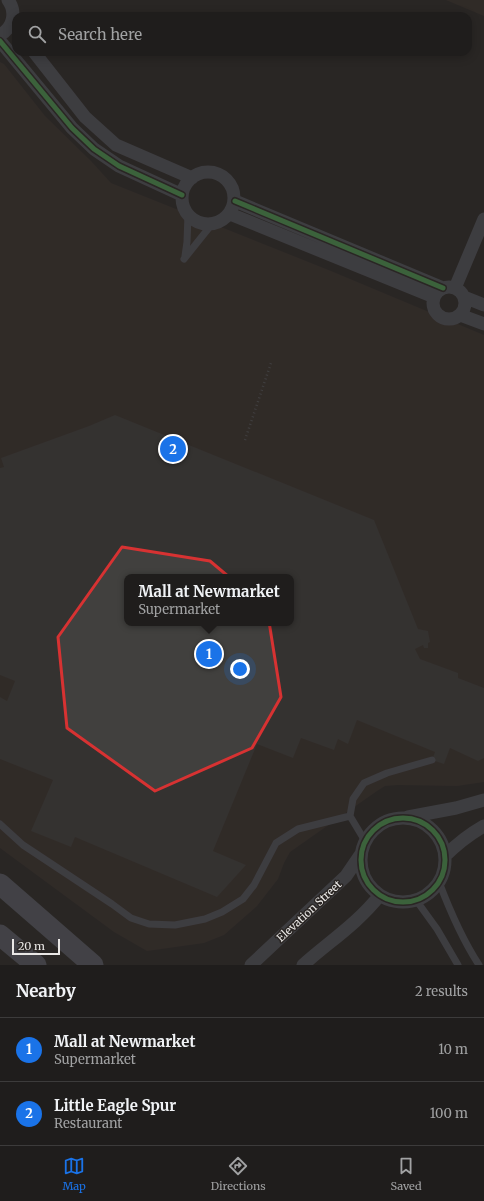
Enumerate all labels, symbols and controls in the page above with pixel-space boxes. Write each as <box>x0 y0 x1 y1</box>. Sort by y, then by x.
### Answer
search box <box>12 12 472 56</box>
icon: search <box>26 23 48 45</box>
text: Search here <box>58 25 142 44</box>
pin: 2 <box>160 434 186 464</box>
popup <box>124 574 294 626</box>
text: Mall at Newmarket <box>138 582 280 601</box>
text: Supermarket <box>138 601 220 618</box>
pin: 1 <box>196 639 222 669</box>
your location <box>230 659 250 679</box>
street label: Elevation Street <box>274 877 345 945</box>
scale bar <box>12 937 60 956</box>
text: 20 m <box>18 939 45 953</box>
text: Nearby <box>16 980 76 1002</box>
text: 2 results <box>415 983 468 1000</box>
text: Mall at Newmarket <box>54 1032 195 1051</box>
text: 1 <box>26 1041 32 1058</box>
text: 10 m <box>438 1041 468 1058</box>
text: Supermarket <box>54 1051 136 1068</box>
text: Little Eagle Spur <box>54 1096 176 1115</box>
text: 2 <box>25 1105 33 1122</box>
text: 100 m <box>430 1105 468 1122</box>
text: Restaurant <box>54 1115 122 1132</box>
tab: Map <box>62 1155 86 1193</box>
tab: Directions <box>211 1155 266 1193</box>
tab: Saved <box>390 1155 422 1193</box>

